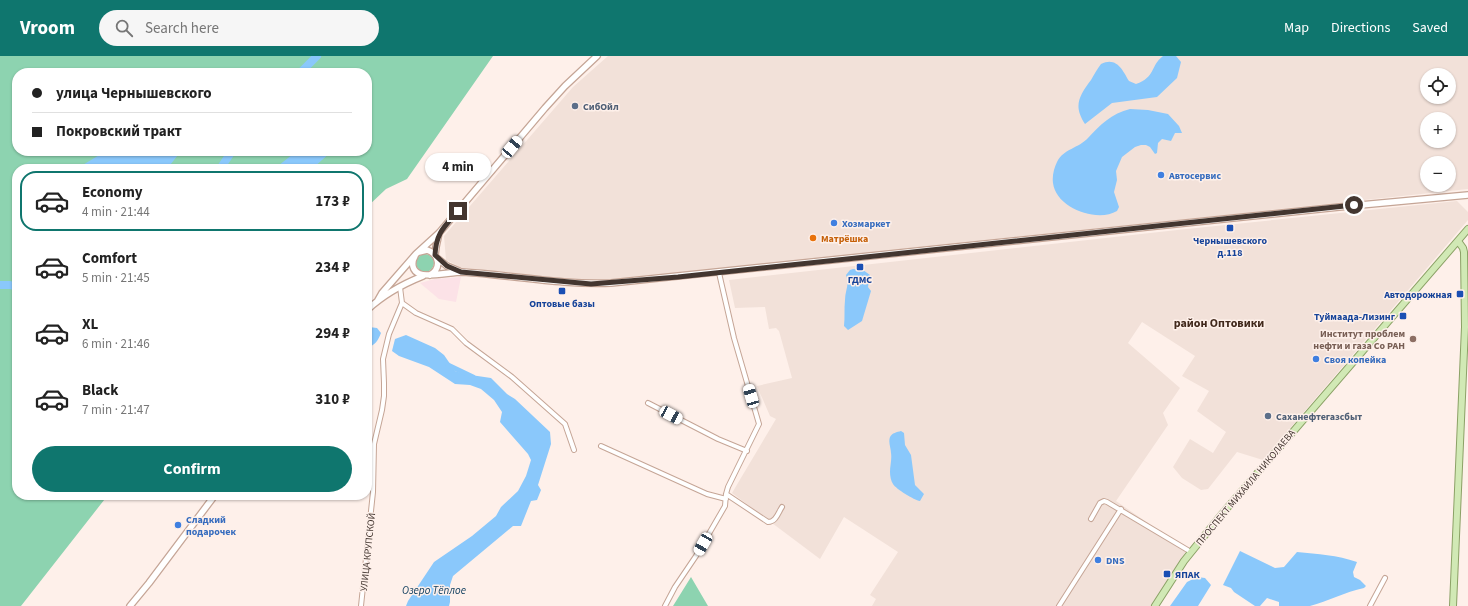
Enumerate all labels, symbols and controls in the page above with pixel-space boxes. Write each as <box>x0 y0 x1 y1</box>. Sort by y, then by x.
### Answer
search box <box>99 10 379 46</box>
text: Vroom <box>20 15 75 42</box>
icon: search <box>113 17 135 39</box>
text: Search here <box>145 18 219 39</box>
text: Map <box>1284 18 1309 38</box>
text: Directions <box>1331 18 1390 38</box>
text: Saved <box>1412 18 1448 38</box>
map controls <box>1420 68 1456 192</box>
button: locate <box>1420 68 1456 104</box>
text: улица Чернышевского <box>56 83 212 104</box>
place label: СибОйл <box>583 100 619 114</box>
marker: СибОйл <box>570 101 580 111</box>
button: + <box>1420 112 1456 148</box>
text: Покровский тракт <box>56 121 182 142</box>
car <box>500 134 524 160</box>
callout: 4 min <box>425 153 491 181</box>
button: − <box>1420 156 1456 192</box>
text: 4 min <box>442 158 474 176</box>
place label: Автосервис <box>1168 169 1221 183</box>
marker: Автосервис <box>1156 170 1166 180</box>
text: Economy <box>82 182 143 203</box>
icon: car <box>34 183 70 219</box>
text: 173 ₽ <box>315 191 350 212</box>
route start <box>1345 196 1363 214</box>
route end <box>449 202 467 220</box>
text: 4 min · 21:44 <box>82 203 150 221</box>
place label: Хозмаркет <box>842 217 890 231</box>
marker: Хозмаркет <box>829 218 839 228</box>
marker: Чернышевского д.118 <box>1225 223 1235 233</box>
place label: Матрёшка <box>821 232 868 246</box>
marker: Матрёшка <box>808 233 818 243</box>
place label: Чернышевского д.118 <box>1193 234 1267 260</box>
text: Comfort <box>82 248 137 269</box>
icon: car <box>34 249 70 285</box>
text: 234 ₽ <box>315 257 350 278</box>
marker: ГДМС <box>855 262 865 272</box>
text: 5 min · 21:45 <box>82 269 150 287</box>
place label: ГДМС <box>848 273 872 287</box>
marker: Оптовые базы <box>557 286 567 296</box>
place label: Автодорожная <box>1383 288 1452 302</box>
marker: Автодорожная <box>1455 289 1465 299</box>
place label: Оптовые базы <box>529 297 595 311</box>
place label: Туймаада-Лизинг <box>1314 310 1396 324</box>
marker: Туймаада-Лизинг <box>1398 311 1408 321</box>
text: XL <box>82 314 98 335</box>
icon: car <box>34 315 70 351</box>
district label: район Оптовики <box>1174 315 1264 332</box>
text: 294 ₽ <box>315 323 350 344</box>
place label: Институт проблем нефти и газа Со РАН <box>1313 327 1405 353</box>
marker: Институт проблем нефти и газа Со РАН <box>1408 334 1418 344</box>
text: 6 min · 21:46 <box>82 335 150 353</box>
place label: Своя копейка <box>1324 353 1386 367</box>
marker: Своя копейка <box>1311 354 1321 364</box>
text: Black <box>82 380 119 401</box>
icon: car <box>34 381 70 417</box>
car <box>742 383 760 409</box>
text: 310 ₽ <box>315 389 350 410</box>
text: 7 min · 21:47 <box>82 401 150 419</box>
car <box>658 404 684 426</box>
place label: Саханефтегазсбыт <box>1276 410 1362 424</box>
marker: Саханефтегазсбыт <box>1263 411 1273 421</box>
street label: ПРОСПЕКТ МИХАИЛА НИКОЛАЕВА <box>1193 426 1299 549</box>
button: Confirm <box>32 446 352 492</box>
street label: УЛИЦА КРУПСКОЙ <box>357 512 379 592</box>
place label: Сладкий подарочек <box>186 513 236 539</box>
marker: Сладкий подарочек <box>173 520 183 530</box>
car <box>692 531 714 557</box>
place label: DNS <box>1106 554 1125 568</box>
marker: DNS <box>1093 555 1103 565</box>
place label: ЯПАК <box>1175 568 1201 582</box>
marker: ЯПАК <box>1162 569 1172 579</box>
water label: Озеро Тёплое <box>402 583 466 598</box>

